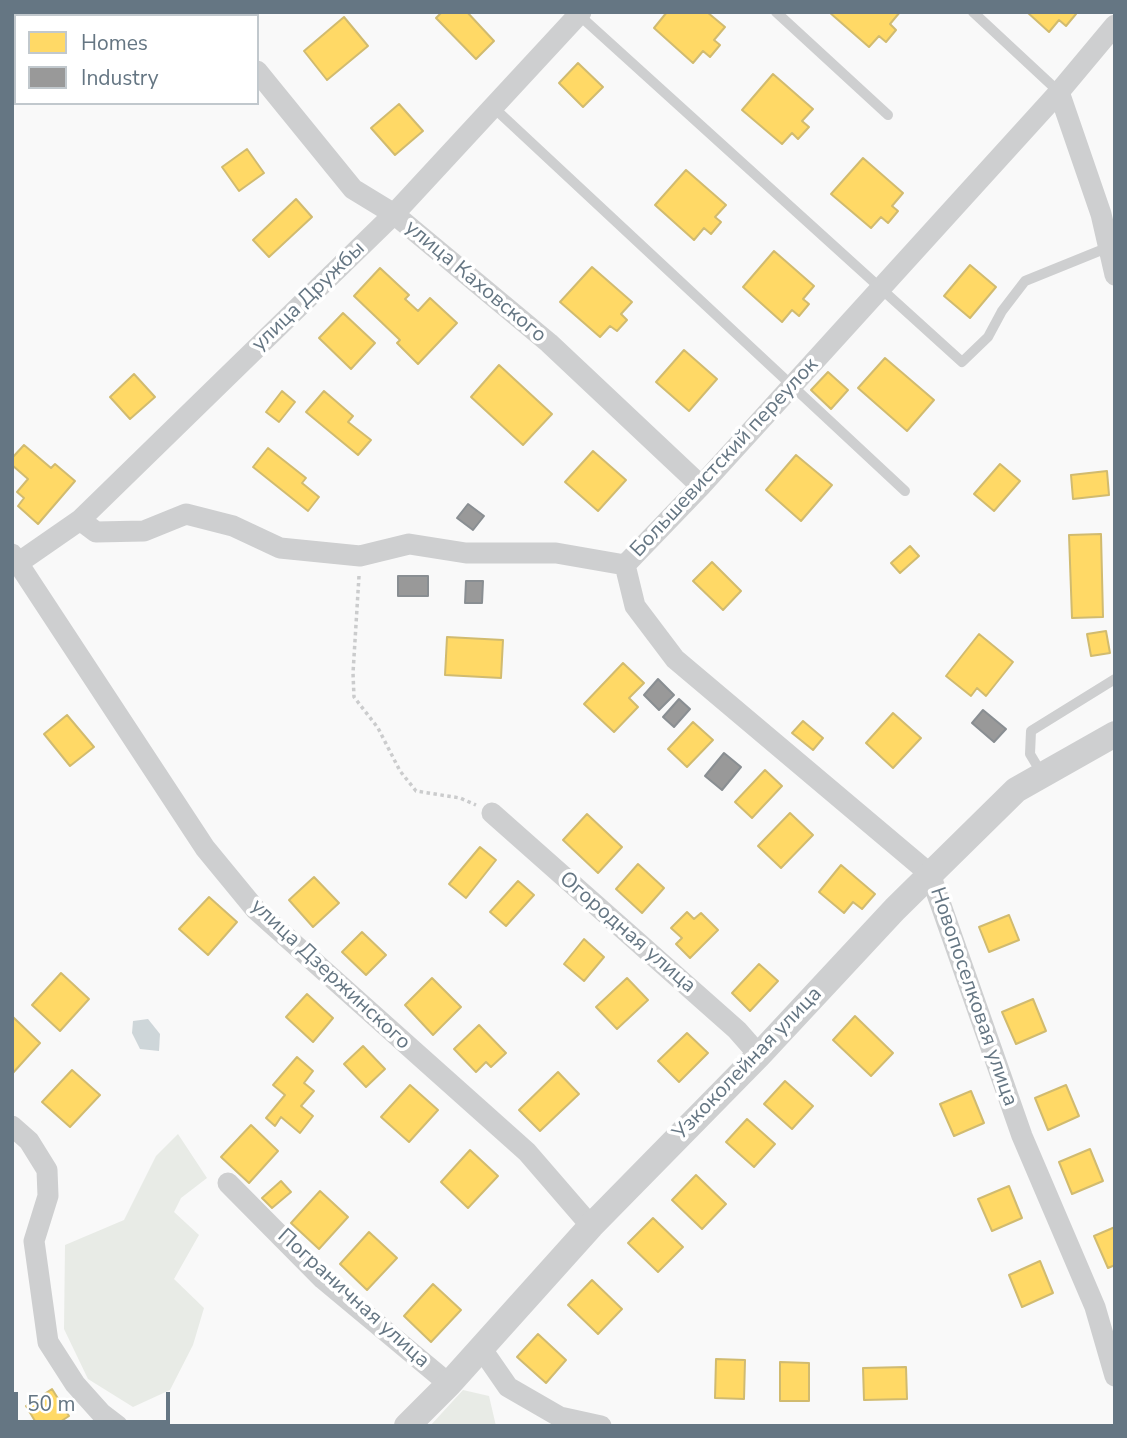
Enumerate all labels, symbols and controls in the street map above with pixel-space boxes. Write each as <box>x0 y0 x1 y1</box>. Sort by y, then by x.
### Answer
legend <box>14 14 259 105</box>
text: Homes <box>81 29 148 57</box>
text: Industry <box>81 64 159 92</box>
street label: улица Каховского <box>399 215 551 349</box>
street label: улица Дружбы <box>247 237 371 357</box>
street label: Большевистский переулок <box>626 353 824 563</box>
street label: Огородная улица <box>554 867 700 999</box>
street label: Новопоселковая улица <box>924 884 1022 1110</box>
street label: улица Дзержинского <box>245 894 415 1056</box>
street label: Узкоколейная улица <box>668 982 828 1146</box>
street label: Пограничная улица <box>272 1224 434 1374</box>
scale bar <box>18 1378 173 1422</box>
text: 50 m <box>27 1390 76 1418</box>

